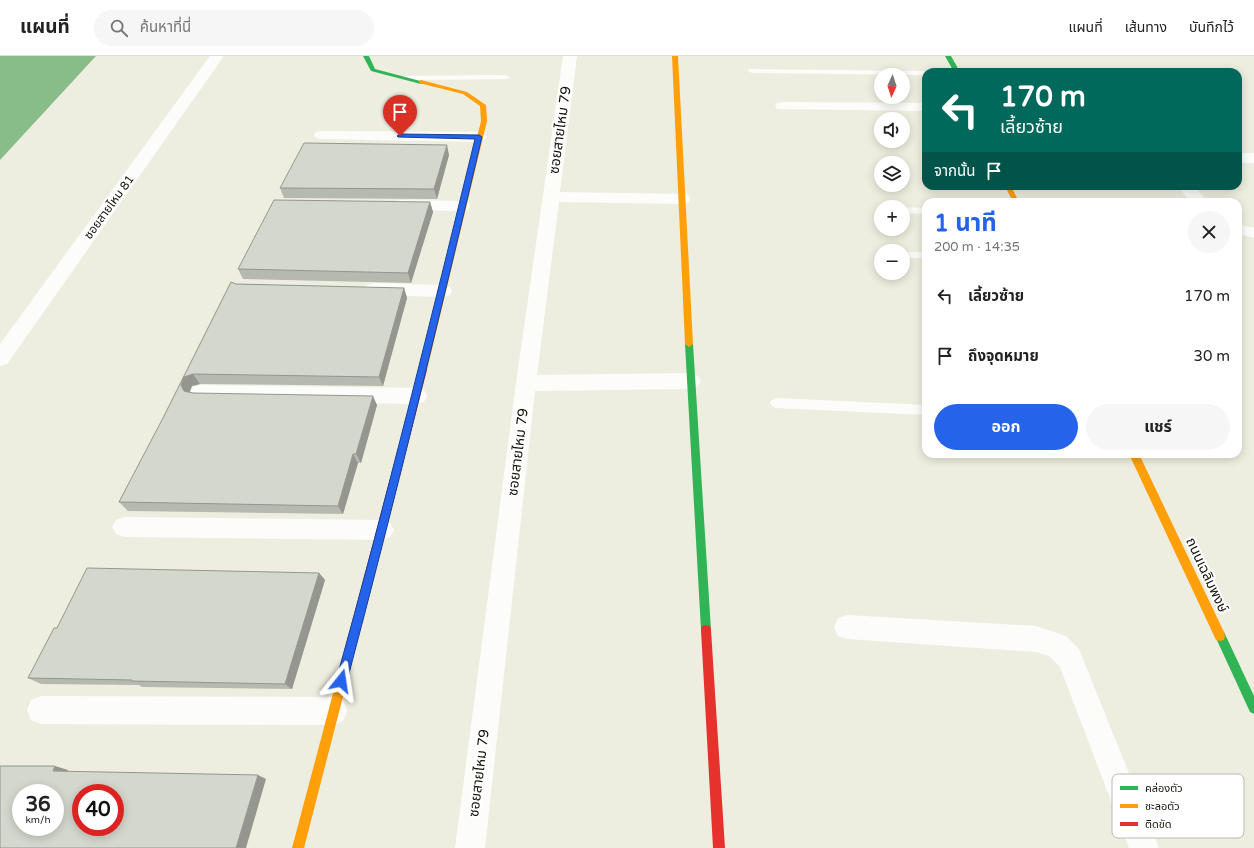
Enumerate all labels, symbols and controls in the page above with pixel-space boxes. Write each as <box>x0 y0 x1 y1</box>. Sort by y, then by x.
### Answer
search box <box>94 10 374 46</box>
text: แผนที่ <box>20 16 70 38</box>
icon: search <box>108 17 130 39</box>
text: ค้นหาที่นี่ <box>140 18 191 36</box>
text: แผนที่ <box>1069 19 1103 36</box>
text: เส้นทาง <box>1125 19 1167 36</box>
text: บันทึกไว้ <box>1189 19 1234 36</box>
north arrow <box>874 68 910 104</box>
map controls <box>874 68 910 280</box>
text: 170 m <box>1000 80 1086 114</box>
icon: left <box>934 84 986 136</box>
street label: ซอยสายไหม 79 <box>545 85 575 175</box>
pin <box>383 95 417 136</box>
icon: arrive <box>389 101 411 123</box>
button: sound <box>874 112 910 148</box>
text: เลี้ยวซ้าย <box>1000 116 1063 138</box>
button: layers <box>874 156 910 192</box>
icon: arrive <box>983 160 1005 182</box>
text: จากนั้น <box>934 162 975 180</box>
street label: ซอยสายไหม 81 <box>81 172 137 242</box>
button: + <box>874 200 910 236</box>
text: 1 นาที <box>934 209 997 238</box>
button: close <box>1188 211 1230 253</box>
text: 200 m · 14:35 <box>934 239 1020 255</box>
button: − <box>874 244 910 280</box>
icon: left <box>934 285 956 307</box>
text: เลี้ยวซ้าย <box>968 287 1024 305</box>
text: 170 m <box>1184 287 1230 305</box>
icon: arrive <box>934 345 956 367</box>
text: ถึงจุดหมาย <box>968 347 1039 365</box>
text: 30 m <box>1193 347 1230 365</box>
button: ออก <box>934 404 1078 450</box>
button: แชร์ <box>1086 404 1230 450</box>
street label: ซอยสายไหม 79 <box>504 407 532 497</box>
street label: ถนนเฉลิมพงษ์ <box>1182 535 1232 615</box>
position arrow <box>320 660 362 702</box>
street label: ซอยสายไหม 79 <box>465 728 493 818</box>
legend <box>1112 774 1244 838</box>
text: คล่องตัว <box>1145 782 1183 795</box>
speed limit sign: 40 <box>72 784 124 836</box>
text: 36 <box>25 793 51 817</box>
text: ชะลอตัว <box>1145 800 1180 813</box>
text: km/h <box>25 814 51 826</box>
text: ติดขัด <box>1145 818 1172 831</box>

